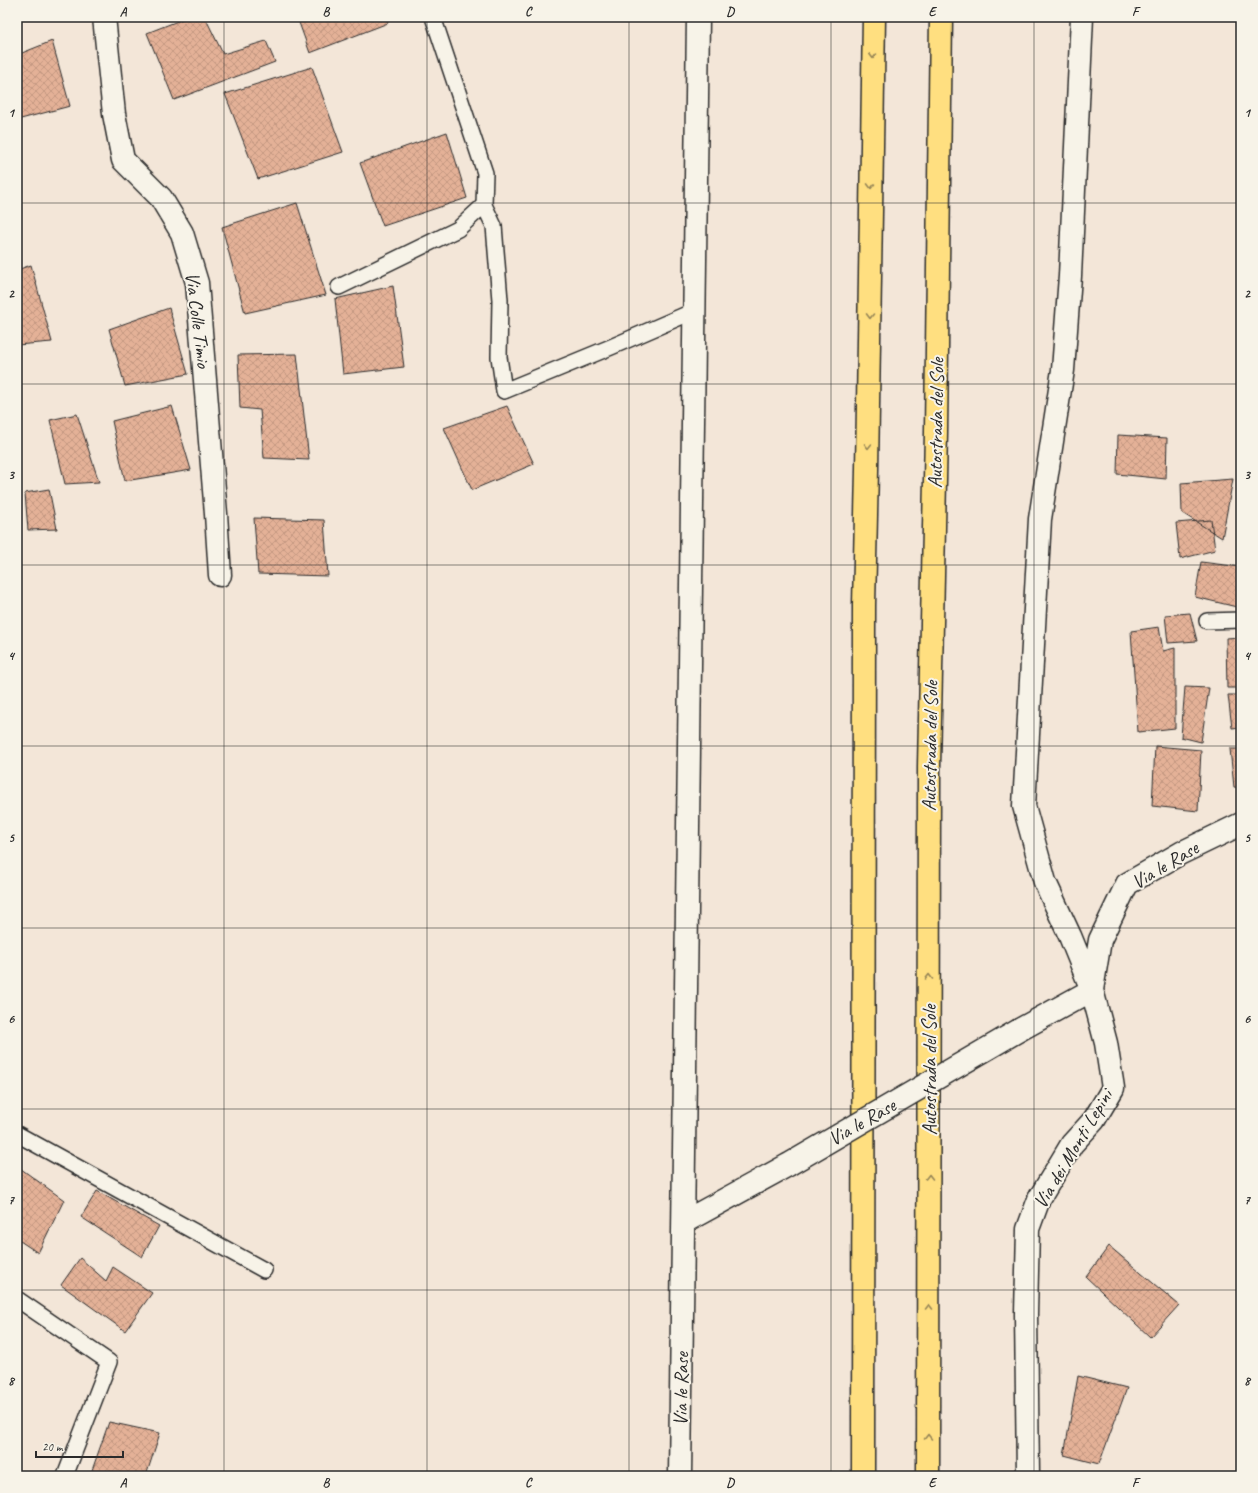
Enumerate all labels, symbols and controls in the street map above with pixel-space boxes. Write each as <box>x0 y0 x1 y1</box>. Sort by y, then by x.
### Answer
text: A <box>120 4 128 20</box>
text: B <box>323 4 331 20</box>
text: C <box>525 4 533 20</box>
text: D <box>726 4 735 20</box>
text: E <box>929 4 938 20</box>
text: F <box>1132 4 1141 20</box>
one-way arrow <box>869 53 877 59</box>
text: 1 <box>8 105 16 121</box>
text: 1 <box>1244 105 1252 121</box>
one-way arrow <box>867 183 875 189</box>
street label: Via Colle Timio <box>180 271 216 370</box>
text: 2 <box>8 286 15 302</box>
text: 2 <box>1244 286 1251 302</box>
one-way arrow <box>865 313 874 319</box>
street label: Autostrada del Sole <box>922 356 950 488</box>
one-way arrow <box>864 443 872 449</box>
text: 3 <box>8 467 15 483</box>
text: 3 <box>1244 467 1251 483</box>
text: 4 <box>8 648 16 664</box>
text: 4 <box>1244 648 1252 664</box>
street label: Autostrada del Sole <box>916 679 944 811</box>
text: 5 <box>8 830 15 846</box>
text: 5 <box>1244 830 1251 846</box>
street label: Via le Rase <box>1127 835 1204 895</box>
one-way arrow <box>925 974 933 980</box>
street label: Autostrada del Sole <box>917 1003 942 1135</box>
text: 6 <box>8 1011 15 1027</box>
text: 6 <box>1244 1011 1251 1027</box>
street label: Via dei Monti Lepini <box>1028 1083 1119 1213</box>
street label: Via le Rase <box>824 1092 901 1151</box>
one-way arrow <box>925 1174 933 1180</box>
text: 7 <box>8 1192 15 1208</box>
text: 7 <box>1244 1192 1251 1208</box>
one-way arrow <box>925 1304 933 1310</box>
street label: Via le Rase <box>668 1350 694 1426</box>
text: 8 <box>8 1373 16 1389</box>
text: 8 <box>1244 1373 1252 1389</box>
scale bar <box>36 1433 123 1459</box>
one-way arrow <box>924 1434 933 1440</box>
text: 20 m <box>42 1439 64 1455</box>
text: A <box>120 1475 128 1491</box>
text: B <box>323 1475 331 1491</box>
text: C <box>525 1475 533 1491</box>
text: D <box>726 1475 735 1491</box>
text: E <box>929 1475 938 1491</box>
text: F <box>1132 1475 1141 1491</box>

